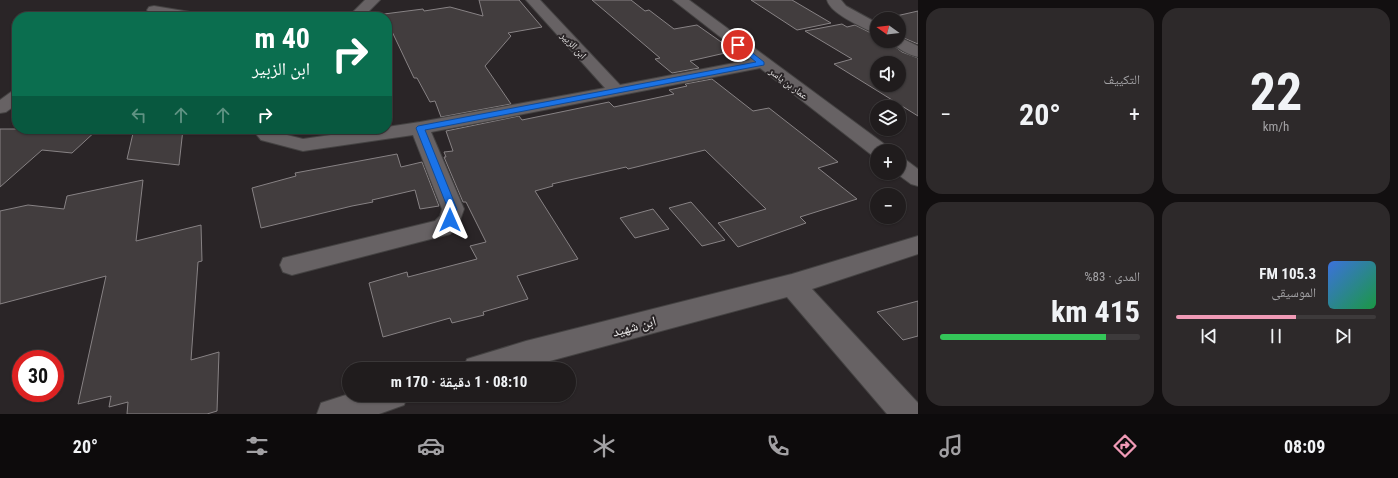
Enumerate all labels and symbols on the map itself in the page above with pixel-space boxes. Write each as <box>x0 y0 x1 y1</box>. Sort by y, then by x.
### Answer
north arrow <box>870 12 906 48</box>
pin <box>721 28 755 62</box>
street label: ابن الزبير <box>557 29 589 62</box>
street label: عمار بن ياسر <box>766 65 810 102</box>
position arrow <box>429 199 471 241</box>
street label: ابن شهيد <box>610 312 658 340</box>
speed limit sign: 30 <box>12 350 64 402</box>

